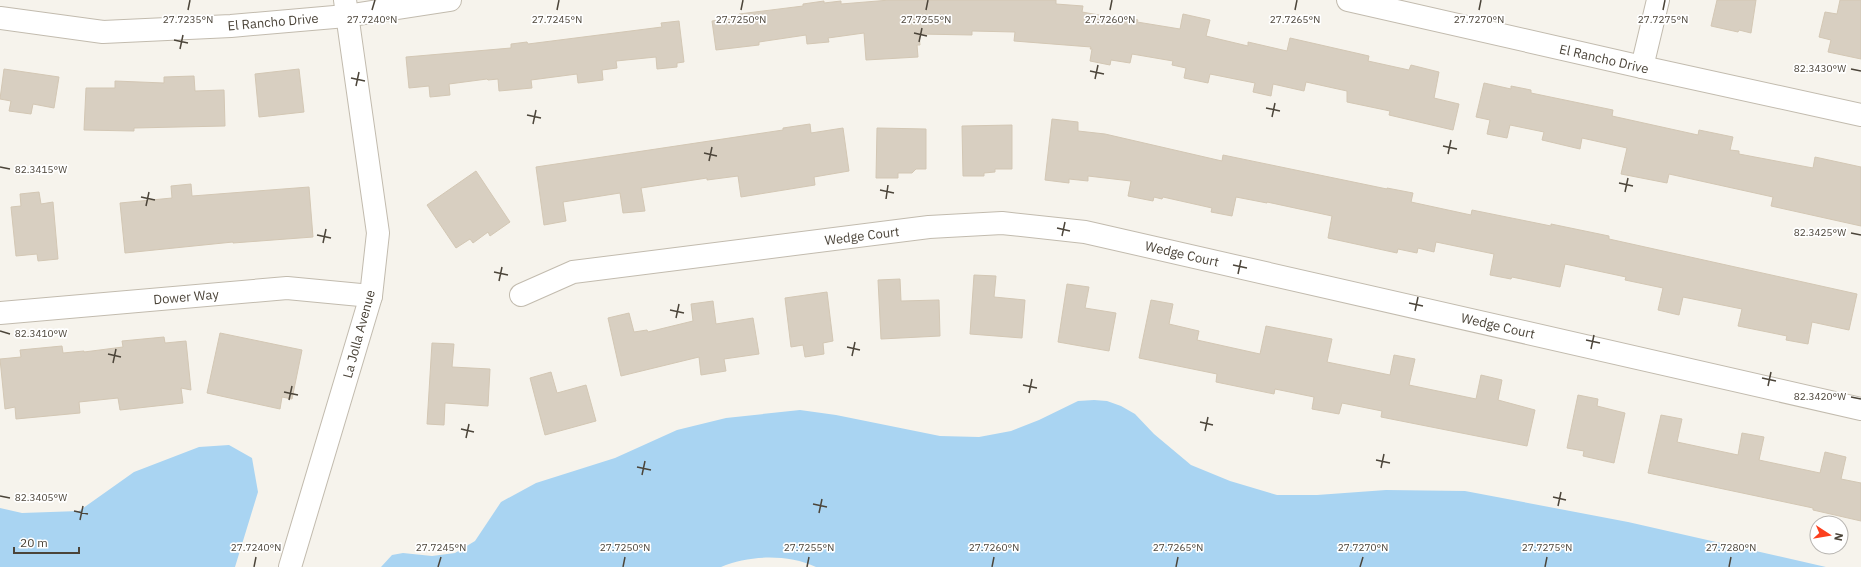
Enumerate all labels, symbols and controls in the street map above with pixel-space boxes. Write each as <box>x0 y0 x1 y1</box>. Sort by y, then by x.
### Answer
street label: El Rancho Drive <box>227 10 319 34</box>
text: 27.7235°N <box>163 13 213 26</box>
text: 27.7240°N <box>347 13 397 26</box>
text: 27.7245°N <box>532 13 582 26</box>
text: 27.7250°N <box>716 13 766 26</box>
text: 27.7255°N <box>901 13 951 26</box>
text: 27.7260°N <box>1085 13 1135 26</box>
text: 27.7265°N <box>1270 13 1320 26</box>
text: 27.7270°N <box>1454 13 1504 26</box>
text: 27.7275°N <box>1638 13 1688 26</box>
street label: El Rancho Drive <box>1558 40 1650 78</box>
text: 82.3430°W <box>1794 62 1846 75</box>
text: 82.3415°W <box>15 163 67 176</box>
street label: Wedge Court <box>824 223 900 249</box>
text: 82.3425°W <box>1794 226 1846 239</box>
street label: Wedge Court <box>1143 237 1221 271</box>
street label: Dower Way <box>153 286 220 308</box>
street label: La Jolla Avenue <box>339 288 379 380</box>
street label: Wedge Court <box>1459 309 1537 343</box>
text: 82.3410°W <box>15 327 67 340</box>
text: 82.3420°W <box>1794 390 1846 403</box>
text: 82.3405°W <box>15 491 67 504</box>
north arrow <box>1809 515 1849 555</box>
scale bar <box>14 529 79 555</box>
text: N <box>1831 532 1846 542</box>
text: 20 m <box>20 535 48 550</box>
text: 27.7240°N <box>231 541 281 554</box>
text: 27.7245°N <box>416 541 466 554</box>
text: 27.7250°N <box>600 541 650 554</box>
text: 27.7255°N <box>784 541 834 554</box>
text: 27.7260°N <box>969 541 1019 554</box>
text: 27.7265°N <box>1153 541 1203 554</box>
text: 27.7270°N <box>1338 541 1388 554</box>
text: 27.7275°N <box>1522 541 1572 554</box>
text: 27.7280°N <box>1706 541 1756 554</box>

